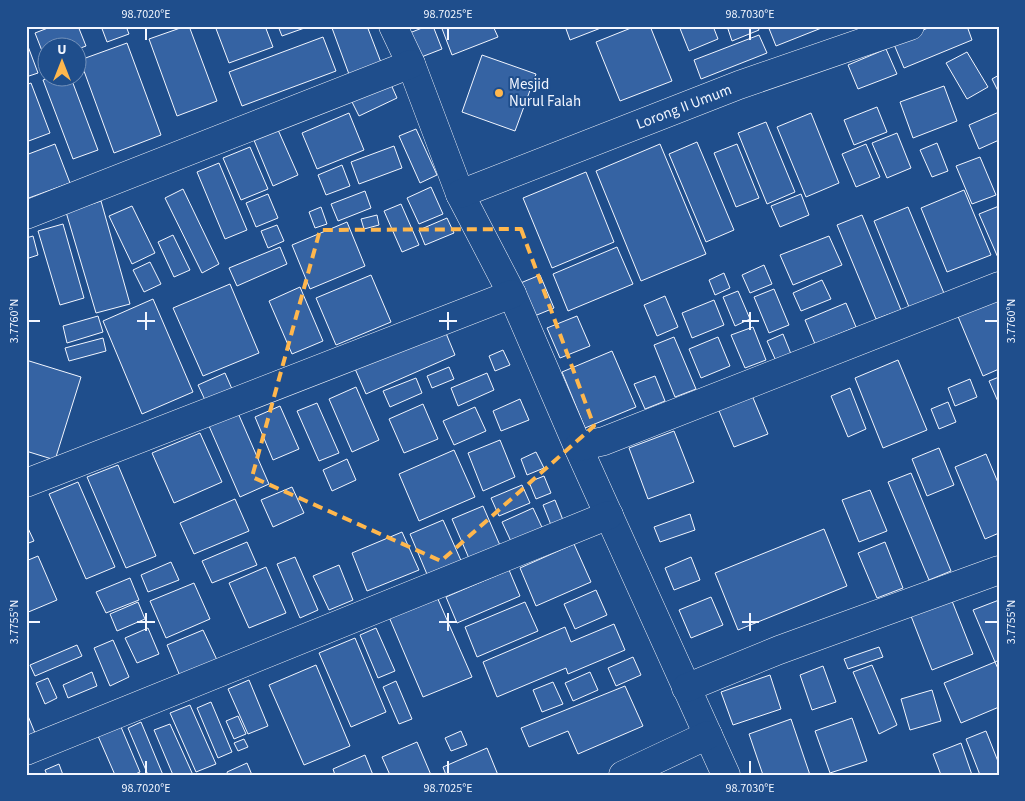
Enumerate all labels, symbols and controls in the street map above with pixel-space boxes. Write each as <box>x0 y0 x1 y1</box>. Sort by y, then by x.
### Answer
text: 98.7020°E <box>121 6 171 23</box>
text: 98.7025°E <box>423 6 473 23</box>
text: 98.7030°E <box>725 6 775 23</box>
north arrow <box>38 38 88 88</box>
text: U <box>57 40 67 60</box>
place label: Mesjid Nurul Falah <box>509 74 581 112</box>
street label: Lorong II Umum <box>633 79 735 135</box>
marker: Mesjid Nurul Falah <box>493 87 505 99</box>
text: 3.7760°N <box>6 299 23 343</box>
text: 3.7760°N <box>1003 299 1020 343</box>
text: 3.7755°N <box>6 600 23 644</box>
text: 3.7755°N <box>1003 600 1020 644</box>
text: 98.7020°E <box>121 780 171 797</box>
text: 98.7025°E <box>423 780 473 797</box>
text: 98.7030°E <box>725 780 775 797</box>

